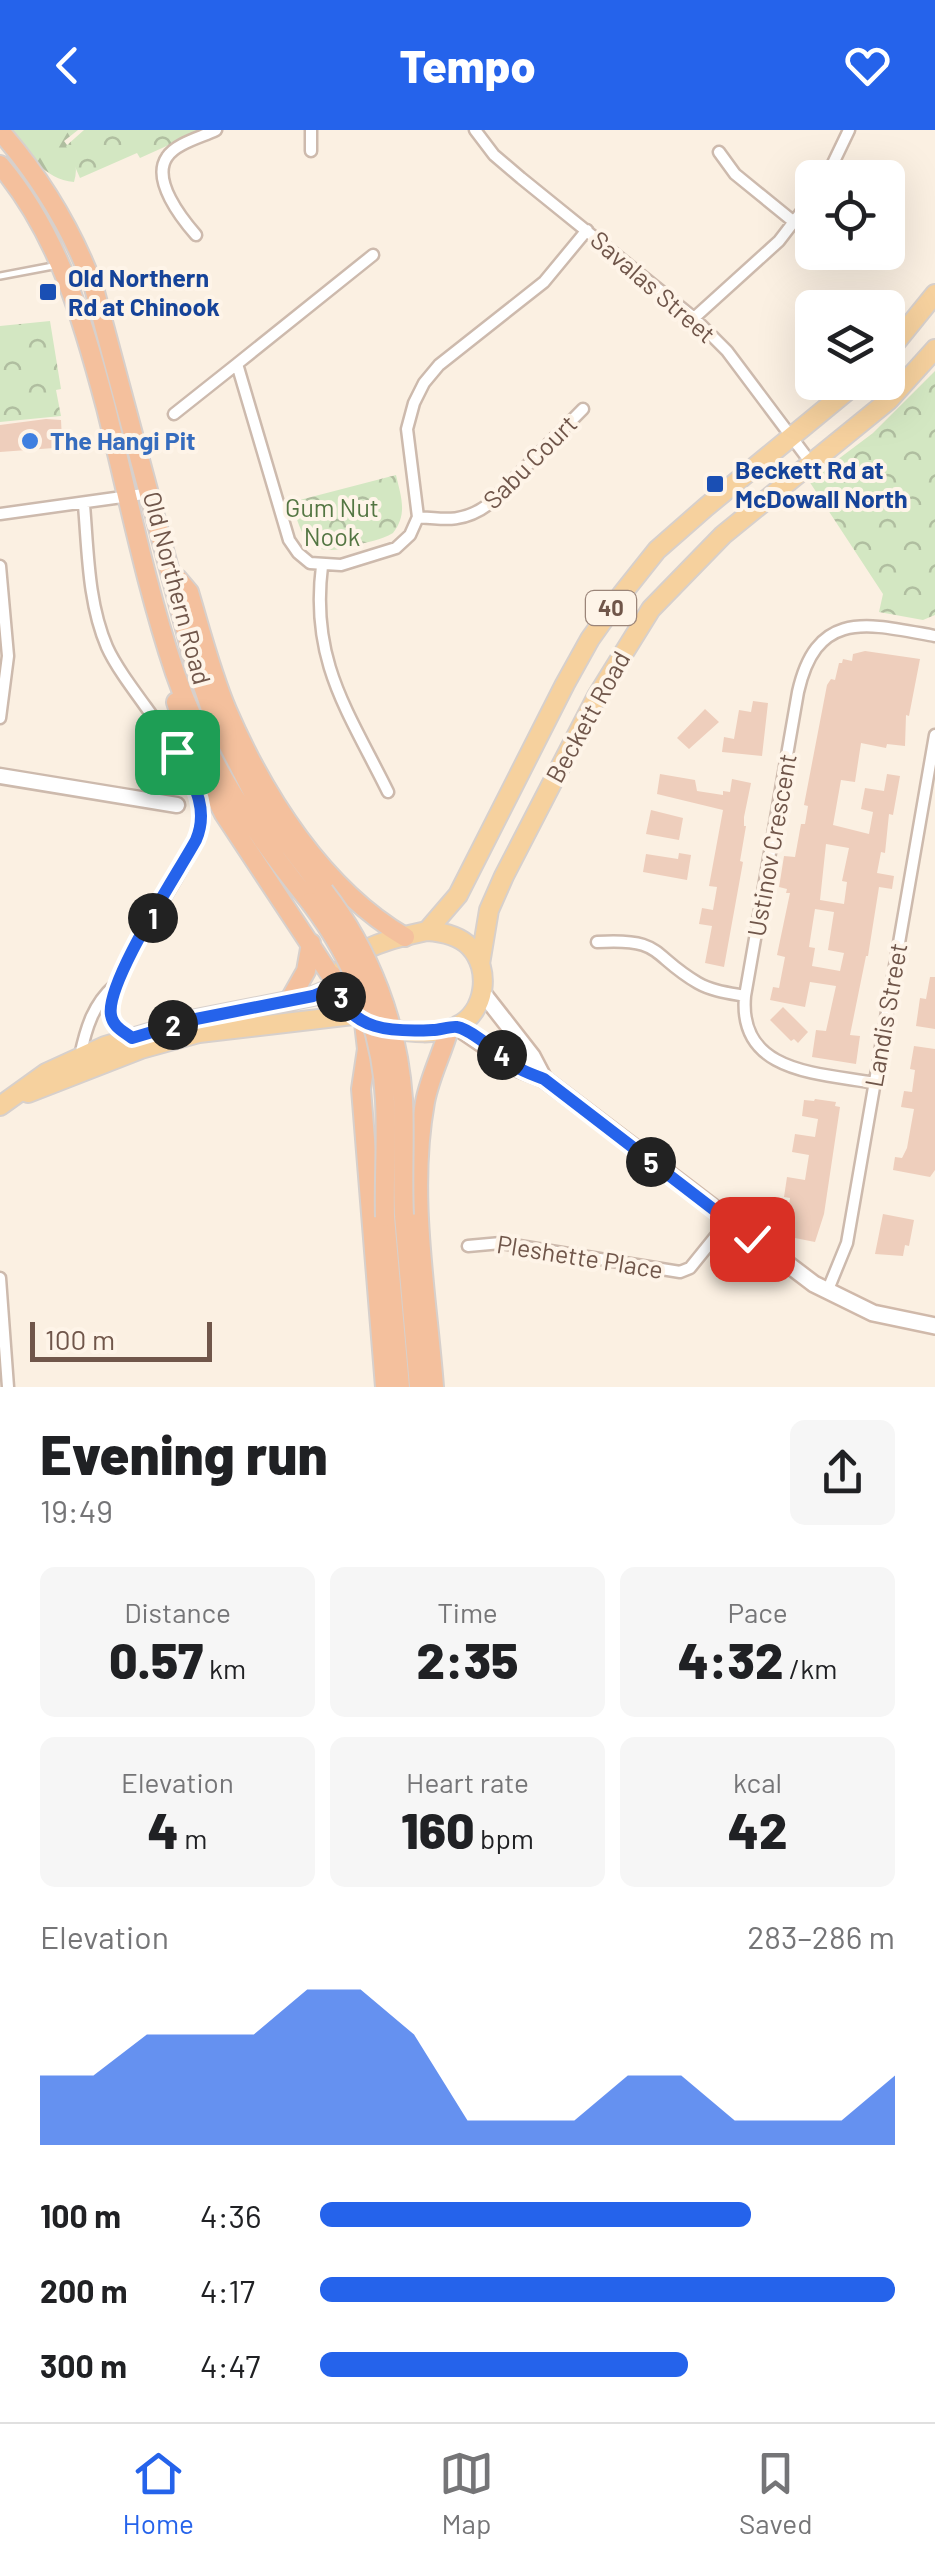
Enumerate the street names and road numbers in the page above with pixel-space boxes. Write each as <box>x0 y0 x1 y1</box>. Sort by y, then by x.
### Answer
street label: Savalas Street <box>585 224 722 349</box>
street label: Sabu Court <box>476 408 582 514</box>
street label: Old Northern Road <box>138 488 218 687</box>
road number: 40 <box>586 591 636 625</box>
street label: Beckett Road <box>539 646 636 787</box>
street label: Ustinov Crescent <box>740 751 802 939</box>
street label: Landis Street <box>858 941 912 1089</box>
street label: Pleshette Place <box>495 1228 665 1284</box>

